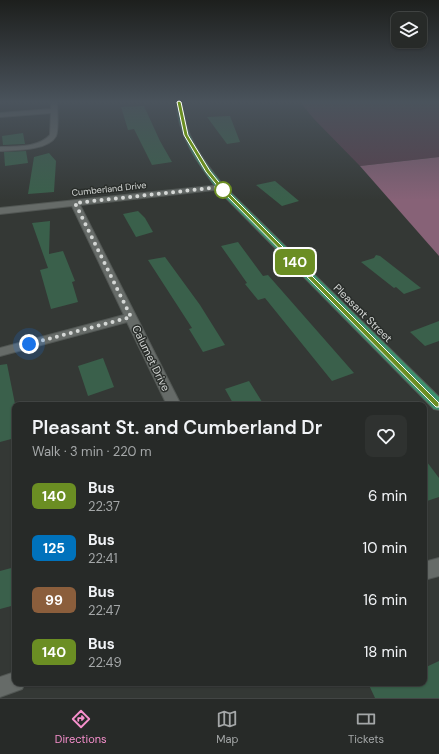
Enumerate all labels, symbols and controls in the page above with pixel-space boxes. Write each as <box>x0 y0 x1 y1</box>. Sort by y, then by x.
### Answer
map controls <box>391 12 427 48</box>
button: layers <box>391 12 427 48</box>
street label: Cumberland Drive <box>71 179 147 199</box>
unlabelled marker <box>214 181 232 199</box>
line badge: 140 <box>272 249 318 275</box>
text: 140 <box>283 253 307 271</box>
street label: Pleasant Street <box>331 281 395 345</box>
street label: Calumet Drive <box>129 323 173 393</box>
your location <box>19 334 39 354</box>
text: Pleasant St. and Cumberland Dr <box>32 415 322 440</box>
button: heart <box>365 415 407 457</box>
text: Walk · 3 min · 220 m <box>32 443 152 460</box>
text: Bus <box>88 478 115 498</box>
text: 6 min <box>368 486 407 506</box>
text: 140 <box>42 487 66 505</box>
text: 22:37 <box>88 498 120 515</box>
text: Bus <box>88 530 115 550</box>
text: 10 min <box>362 538 407 558</box>
text: 125 <box>43 539 65 557</box>
text: 22:41 <box>88 550 118 567</box>
text: Bus <box>88 582 115 602</box>
text: 16 min <box>363 590 407 610</box>
text: 99 <box>45 591 63 609</box>
text: 22:47 <box>88 602 120 619</box>
text: Bus <box>88 634 115 654</box>
text: 18 min <box>364 642 407 662</box>
text: 140 <box>42 643 66 661</box>
text: 22:49 <box>88 654 122 671</box>
tab: Directions <box>55 708 107 746</box>
tab: Map <box>216 708 238 746</box>
tab: Tickets <box>348 708 384 746</box>

